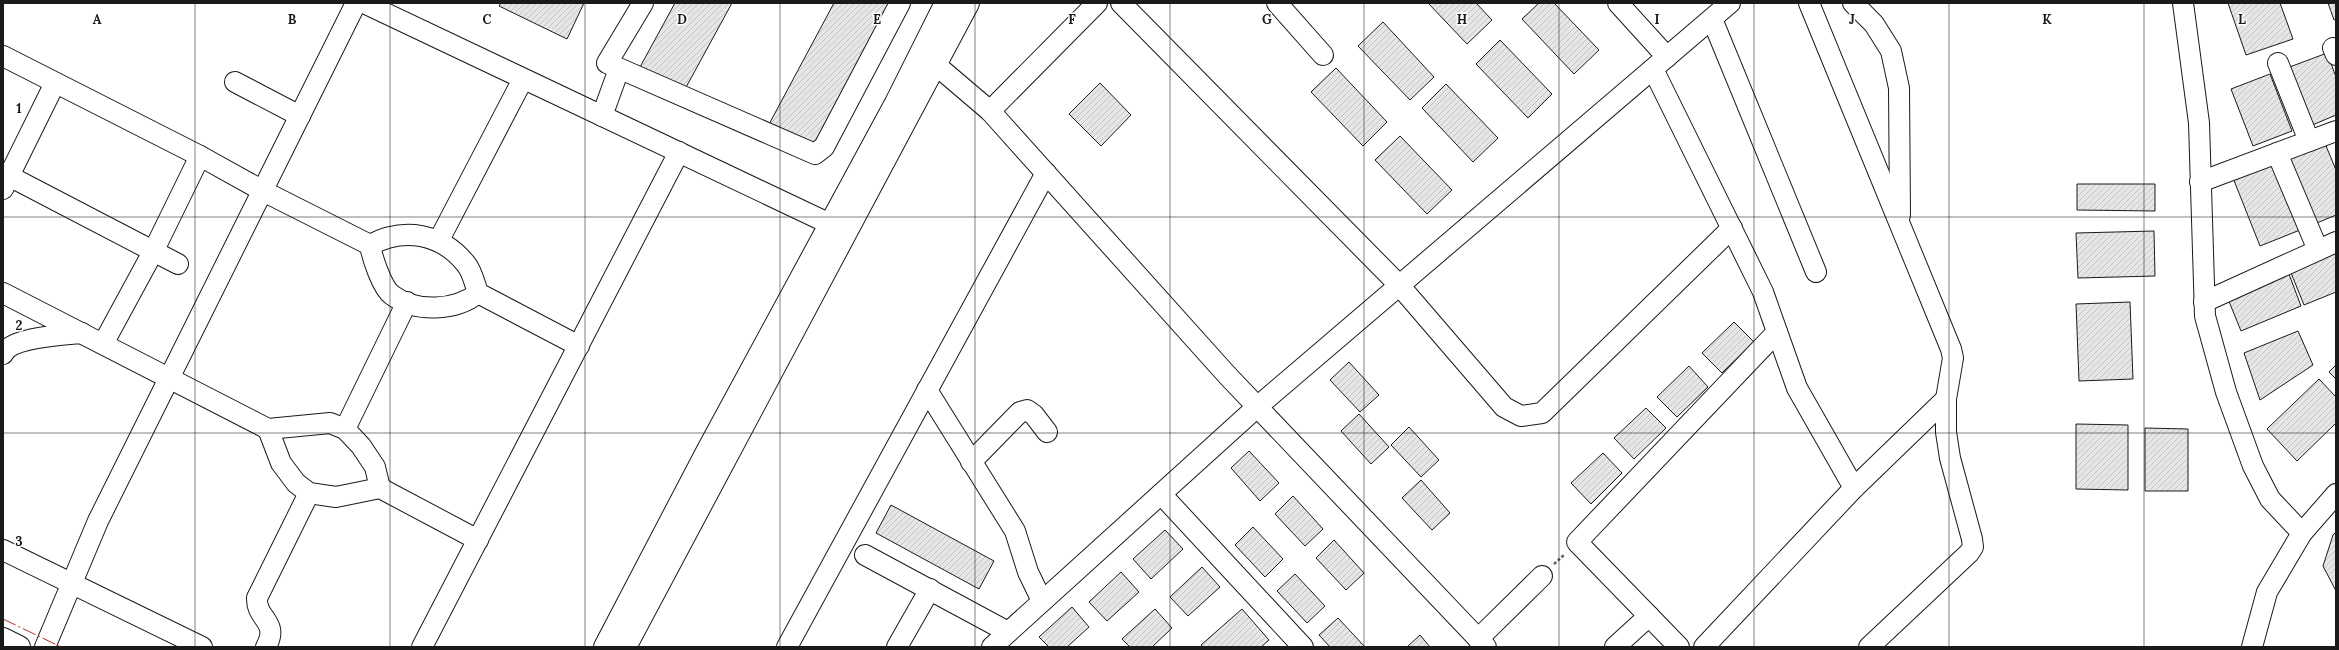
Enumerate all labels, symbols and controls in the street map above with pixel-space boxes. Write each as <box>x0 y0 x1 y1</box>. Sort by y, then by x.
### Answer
text: A <box>93 11 102 28</box>
text: B <box>288 11 297 28</box>
text: C <box>483 11 492 28</box>
text: D <box>677 11 687 28</box>
text: E <box>873 11 881 28</box>
text: F <box>1068 11 1076 28</box>
text: G <box>1262 11 1272 28</box>
text: H <box>1457 11 1467 28</box>
text: I <box>1654 11 1660 28</box>
text: J <box>1849 11 1855 28</box>
text: K <box>2042 11 2052 28</box>
text: L <box>2238 11 2246 28</box>
text: 1 <box>16 100 22 117</box>
text: 2 <box>16 317 23 334</box>
text: 3 <box>15 533 23 550</box>

